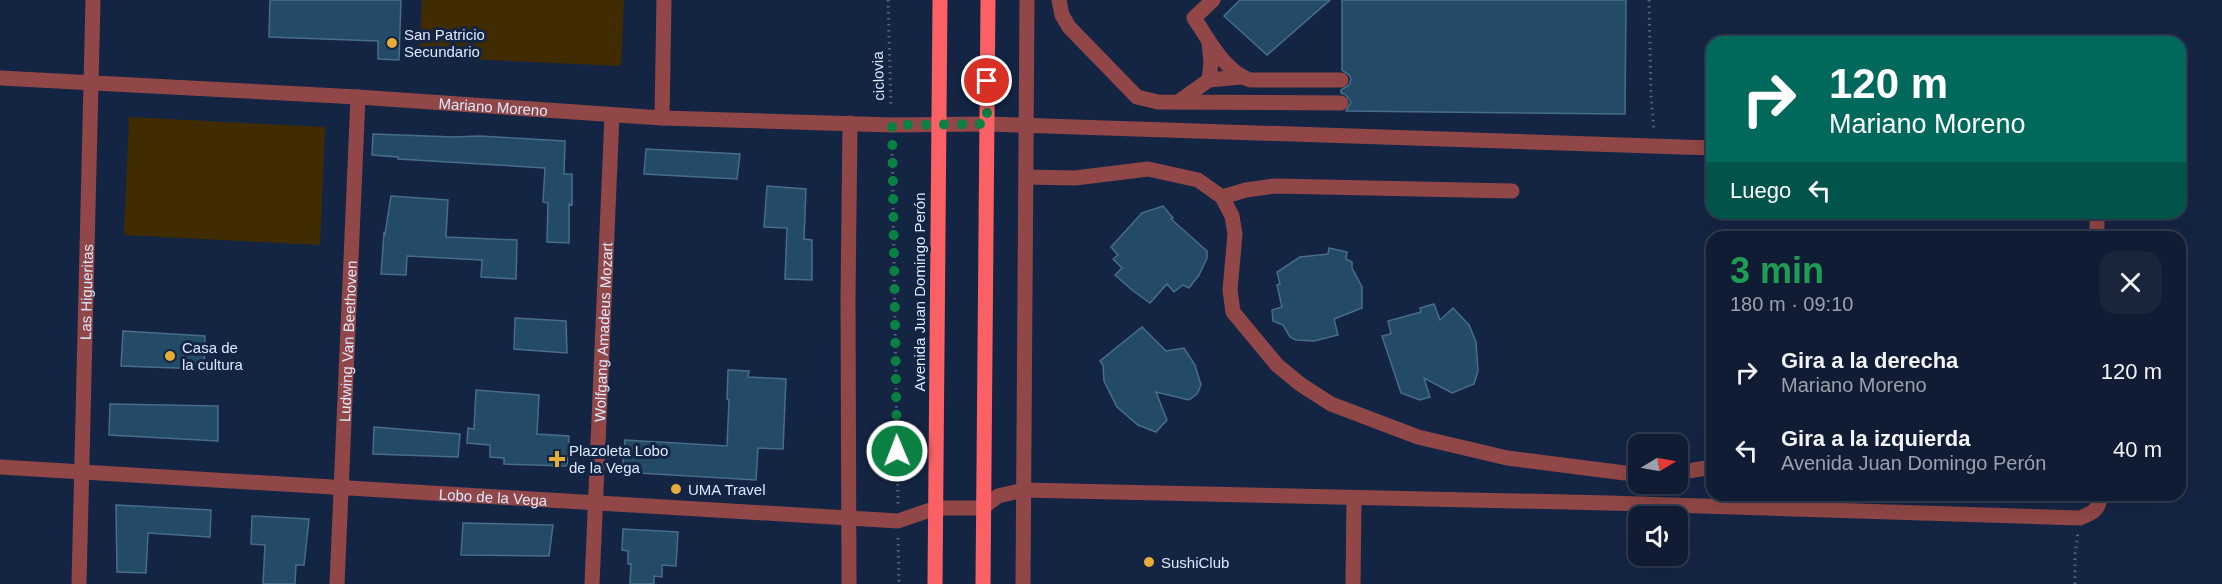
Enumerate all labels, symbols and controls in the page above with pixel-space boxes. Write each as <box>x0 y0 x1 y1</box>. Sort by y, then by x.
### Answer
place label: San Patricio Secundario <box>404 26 485 60</box>
marker: San Patricio Secundario <box>385 36 399 50</box>
street label: ciclovia <box>869 50 887 101</box>
pin <box>961 55 1012 106</box>
icon: right <box>1730 60 1808 138</box>
text: 120 m <box>1829 60 1948 107</box>
icon: arrive <box>970 64 1003 97</box>
street label: Mariano Moreno <box>438 94 548 119</box>
text: Mariano Moreno <box>1829 109 2026 139</box>
icon: left <box>1803 174 1836 207</box>
text: Luego <box>1730 178 1791 203</box>
street label: Avenida Juan Domingo Perón <box>911 192 928 392</box>
street label: Wolfgang Amadeus Mozart <box>590 241 615 422</box>
street label: Las Higueritas <box>76 244 96 340</box>
text: 3 min <box>1730 250 1824 291</box>
button: close <box>2099 251 2162 314</box>
street label: Ludwing Van Beethoven <box>335 260 359 422</box>
text: 180 m · 09:10 <box>1730 293 1853 315</box>
place label: Casa de la cultura <box>182 339 244 373</box>
text: Gira a la derecha <box>1781 348 1958 373</box>
marker: Casa de la cultura <box>163 349 177 363</box>
icon: right <box>1730 356 1763 389</box>
text: 120 m <box>2101 359 2162 384</box>
text: Mariano Moreno <box>1781 374 1927 396</box>
position arrow <box>865 419 929 483</box>
text: Gira a la izquierda <box>1781 426 1971 451</box>
north arrow <box>1628 434 1688 494</box>
map controls <box>1628 434 1688 566</box>
icon: left <box>1730 434 1763 467</box>
text: 40 m <box>2113 437 2162 462</box>
place label: Plazoleta Lobo de la Vega <box>569 442 668 476</box>
marker: Plazoleta Lobo de la Vega <box>550 452 564 466</box>
text: Avenida Juan Domingo Perón <box>1781 452 2046 474</box>
place label: UMA Travel <box>688 481 766 498</box>
marker: UMA Travel <box>669 482 683 496</box>
street label: Lobo de la Vega <box>438 485 548 508</box>
button: sound <box>1628 506 1688 566</box>
place label: SushiClub <box>1161 554 1229 571</box>
marker: SushiClub <box>1142 555 1156 569</box>

